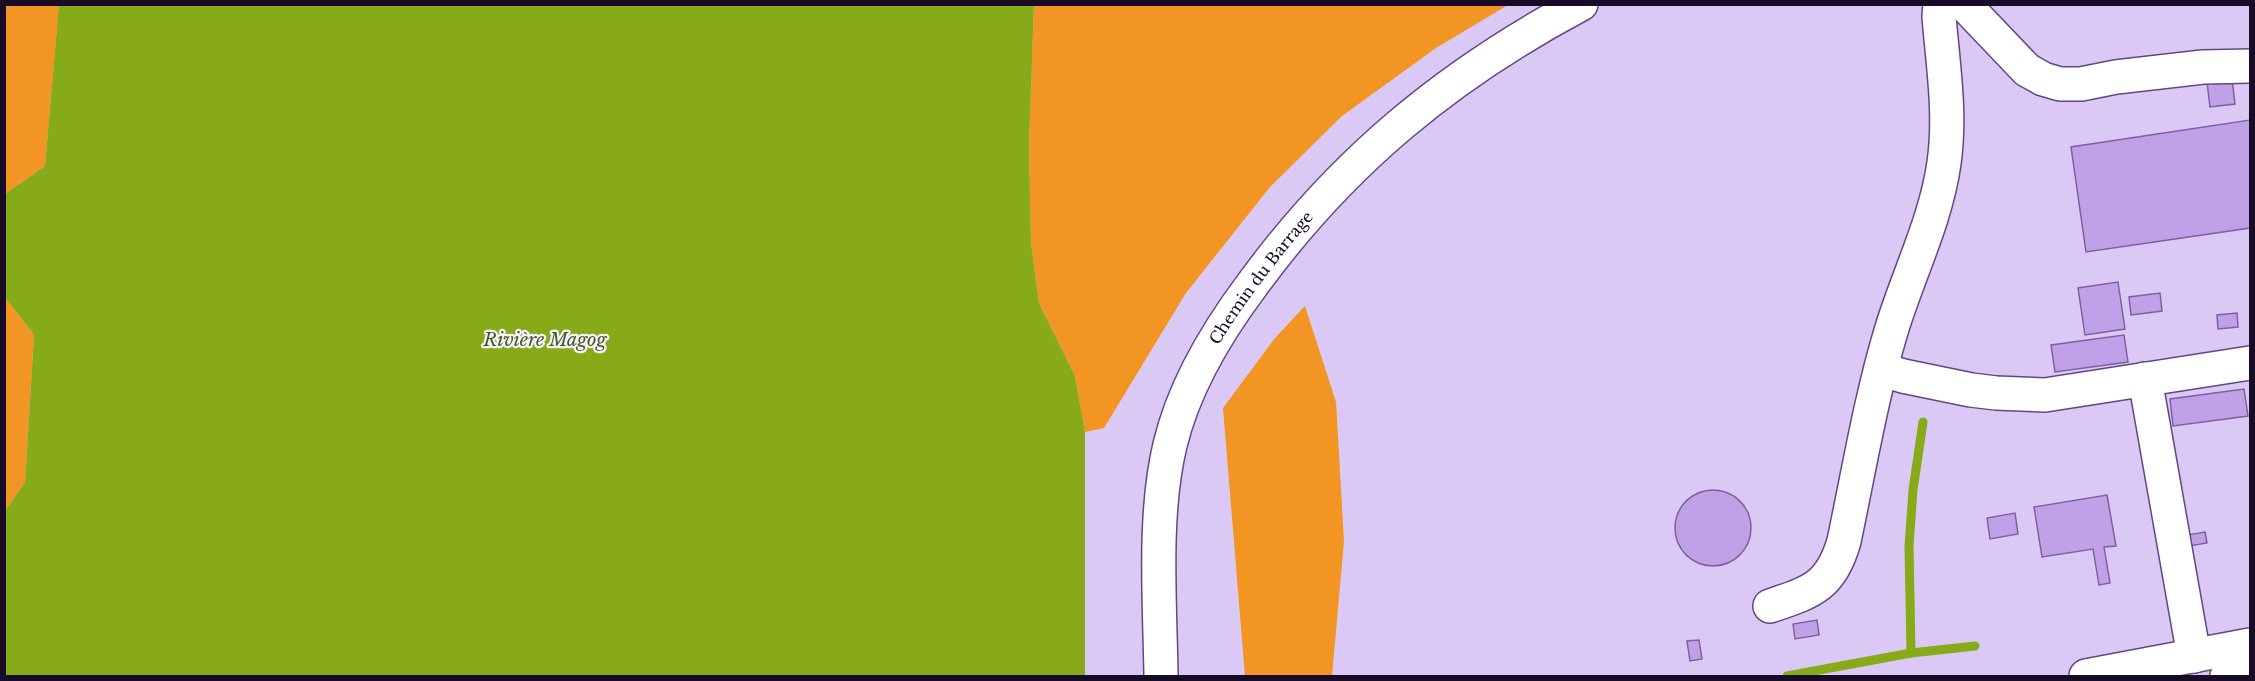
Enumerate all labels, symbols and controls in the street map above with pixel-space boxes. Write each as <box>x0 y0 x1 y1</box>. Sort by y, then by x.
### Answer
street label: Chemin du Barrage <box>1204 207 1317 348</box>
water label: Rivière Magog <box>483 329 607 351</box>

